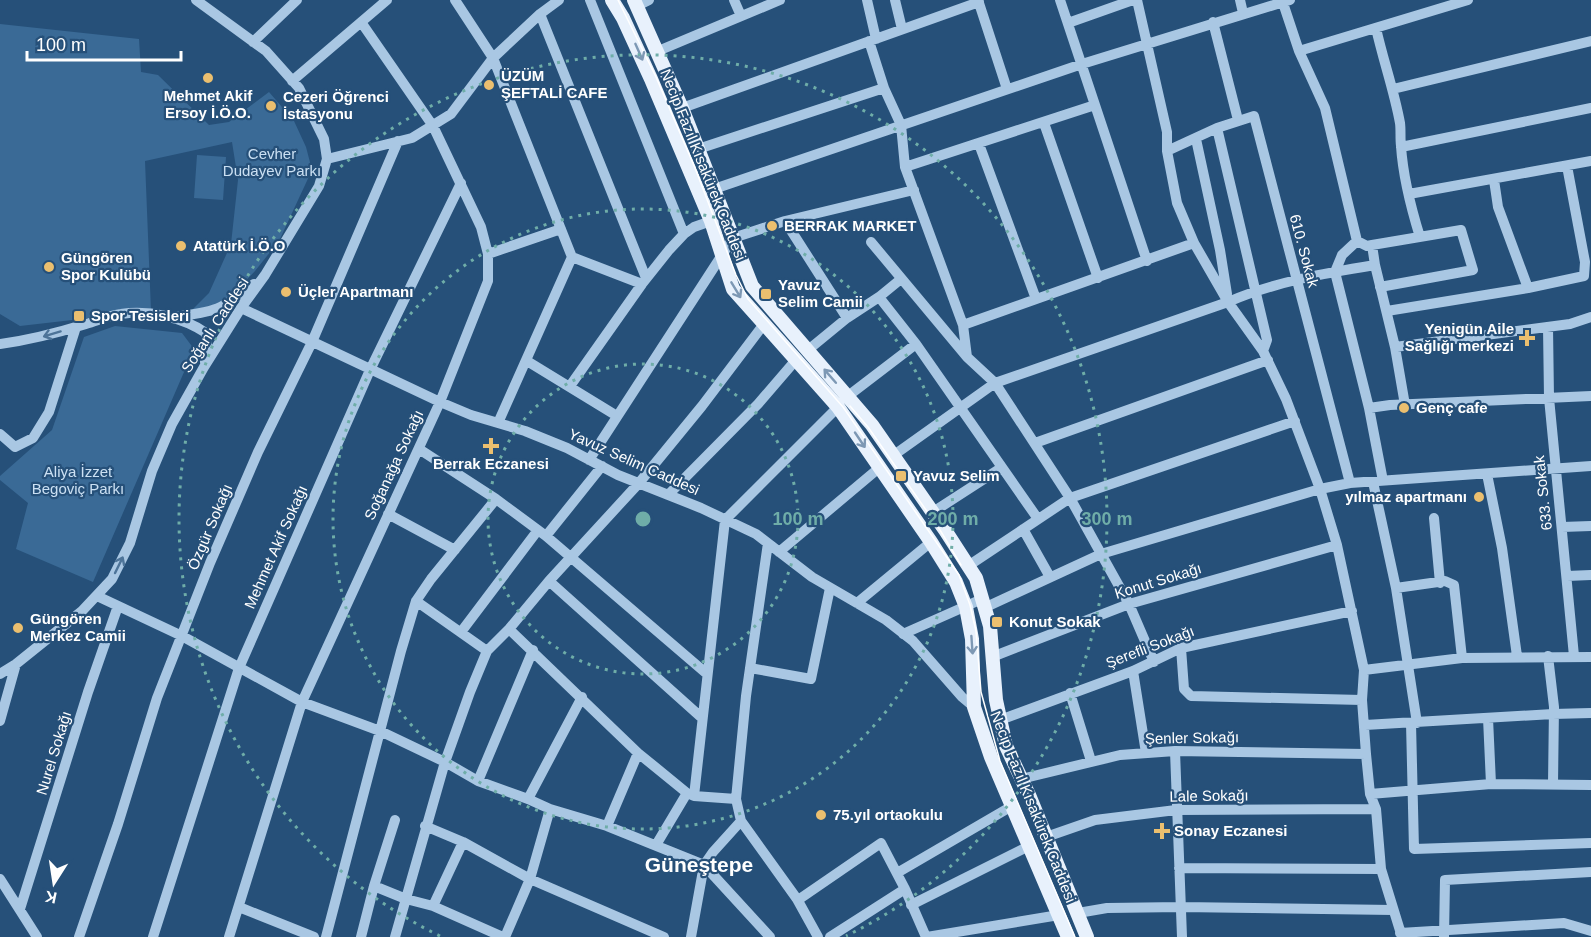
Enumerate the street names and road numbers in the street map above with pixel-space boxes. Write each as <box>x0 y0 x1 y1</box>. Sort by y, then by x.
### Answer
street label: Necip Fazıl Kısakürek Caddesi <box>657 67 750 263</box>
street label: 610. Sokak <box>1287 212 1323 290</box>
street label: Soğanlı Caddesi <box>177 274 252 376</box>
street label: Soğanağa Sokağı <box>361 407 426 522</box>
street label: Yavuz Selim Caddesi <box>566 425 702 498</box>
street label: 633. Sokak <box>1530 454 1555 531</box>
street label: Özgür Sokağı <box>184 481 235 572</box>
street label: Mehmet Akif Sokağı <box>241 482 310 611</box>
street label: Konut Sokağı <box>1112 559 1203 602</box>
street label: Şerefli Sokağı <box>1103 622 1196 671</box>
street label: Nurel Sokağı <box>33 709 74 797</box>
street label: Necip Fazıl Kısakürek Caddesi <box>987 709 1080 905</box>
street label: Şenler Sokağı <box>1145 728 1239 747</box>
street label: Lale Sokağı <box>1169 786 1249 805</box>

